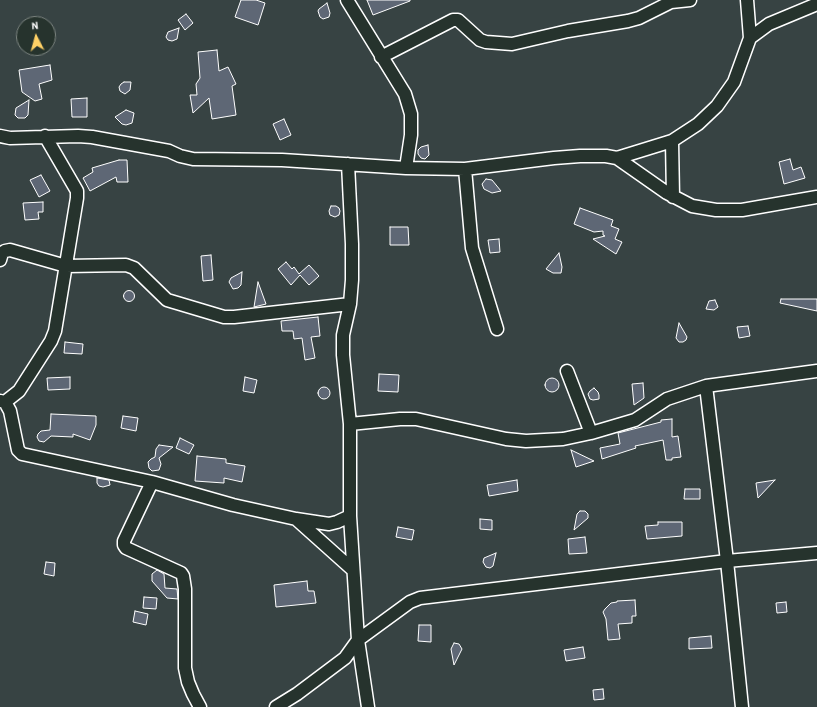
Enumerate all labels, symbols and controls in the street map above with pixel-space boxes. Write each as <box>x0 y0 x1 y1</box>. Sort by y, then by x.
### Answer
north arrow <box>16 16 56 56</box>
text: N <box>31 18 38 32</box>

